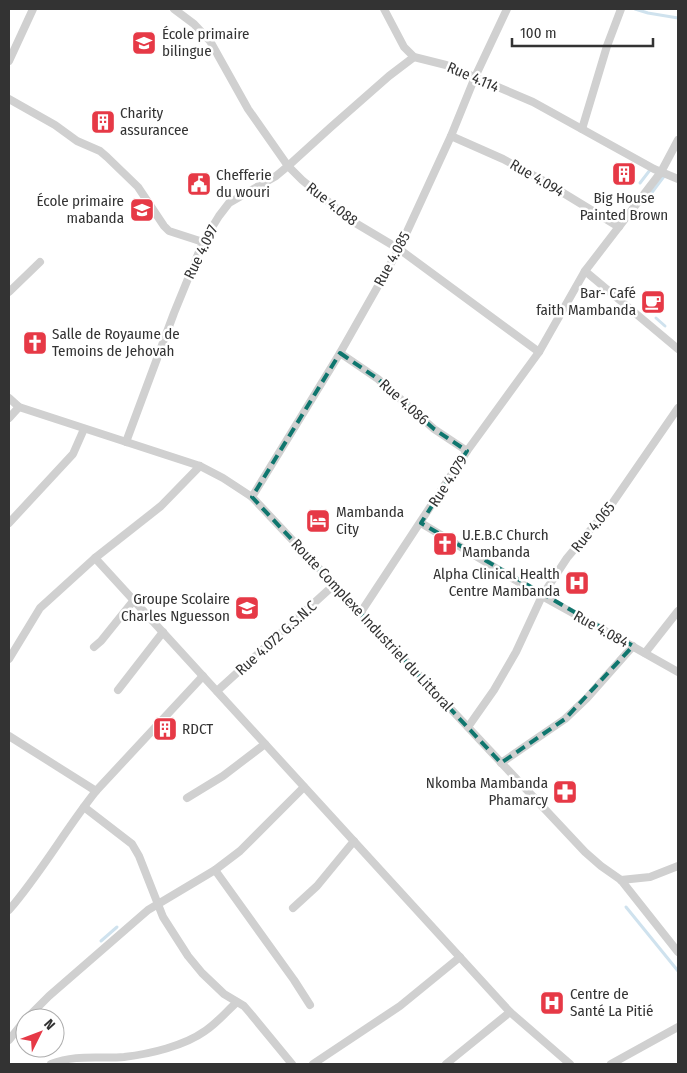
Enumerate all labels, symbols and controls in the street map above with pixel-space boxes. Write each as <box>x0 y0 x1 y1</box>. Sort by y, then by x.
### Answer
scale bar <box>512 15 653 47</box>
text: 100 m <box>520 24 557 42</box>
place label: École primaire bilingue <box>162 25 249 60</box>
school or university icon: École primaire bilingue <box>131 30 157 56</box>
street label: Rue 4.114 <box>444 58 502 96</box>
place label: Charity assurancee <box>120 104 189 139</box>
building icon: Charity assurancee <box>90 109 116 135</box>
street label: Rue 4.094 <box>507 155 567 201</box>
building icon: Big House Painted Brown <box>611 161 637 187</box>
place label: Chefferie du wouri <box>216 166 272 201</box>
public building icon: Chefferie du wouri <box>186 171 212 197</box>
street label: Rue 4.088 <box>303 178 361 230</box>
place label: Big House Painted Brown <box>580 189 668 224</box>
place label: École primaire mabanda <box>37 192 124 227</box>
school or university icon: École primaire mabanda <box>129 197 155 223</box>
street label: Rue 4.097 <box>180 222 222 282</box>
street label: Rue 4.085 <box>370 228 414 289</box>
place label: Bar- Café faith Mambanda <box>536 284 636 319</box>
cafe icon: Bar- Café faith Mambanda <box>640 289 666 315</box>
place label: Salle de Royaume de Temoins de Jehovah <box>52 325 180 360</box>
church icon: Salle de Royaume de Temoins de Jehovah <box>22 330 48 356</box>
street label: Rue 4.086 <box>376 375 432 429</box>
street label: Rue 4.079 <box>425 452 471 510</box>
street label: Rue 4.065 <box>567 498 619 556</box>
place label: Mambanda City <box>336 503 404 538</box>
hotel icon: Mambanda City <box>305 508 331 534</box>
place label: U.E.B.C Church Mambanda <box>462 526 549 561</box>
church icon: U.E.B.C Church Mambanda <box>432 531 458 557</box>
street label: Route Complexe Industriel du Littoral <box>287 535 457 715</box>
place label: Alpha Clinical Health Centre Mambanda <box>433 565 560 600</box>
hospital icon: Alpha Clinical Health Centre Mambanda <box>564 570 590 596</box>
place label: Groupe Scolaire Charles Nguesson <box>121 590 230 625</box>
school or university icon: Groupe Scolaire Charles Nguesson <box>234 595 260 621</box>
street label: Rue 4.072 G.S.N.C <box>232 597 321 679</box>
street label: Rue 4.084 <box>570 607 632 651</box>
building icon: RDCT <box>152 716 178 742</box>
place label: RDCT <box>182 720 213 738</box>
place label: Nkomba Mambanda Phamarcy <box>426 774 548 809</box>
pharmacy icon: Nkomba Mambanda Phamarcy <box>552 779 578 805</box>
place label: Centre de Santé La Pitié <box>570 985 653 1020</box>
hospital icon: Centre de Santé La Pitié <box>539 990 565 1016</box>
north arrow <box>15 1008 65 1058</box>
text: N <box>40 1016 58 1033</box>

